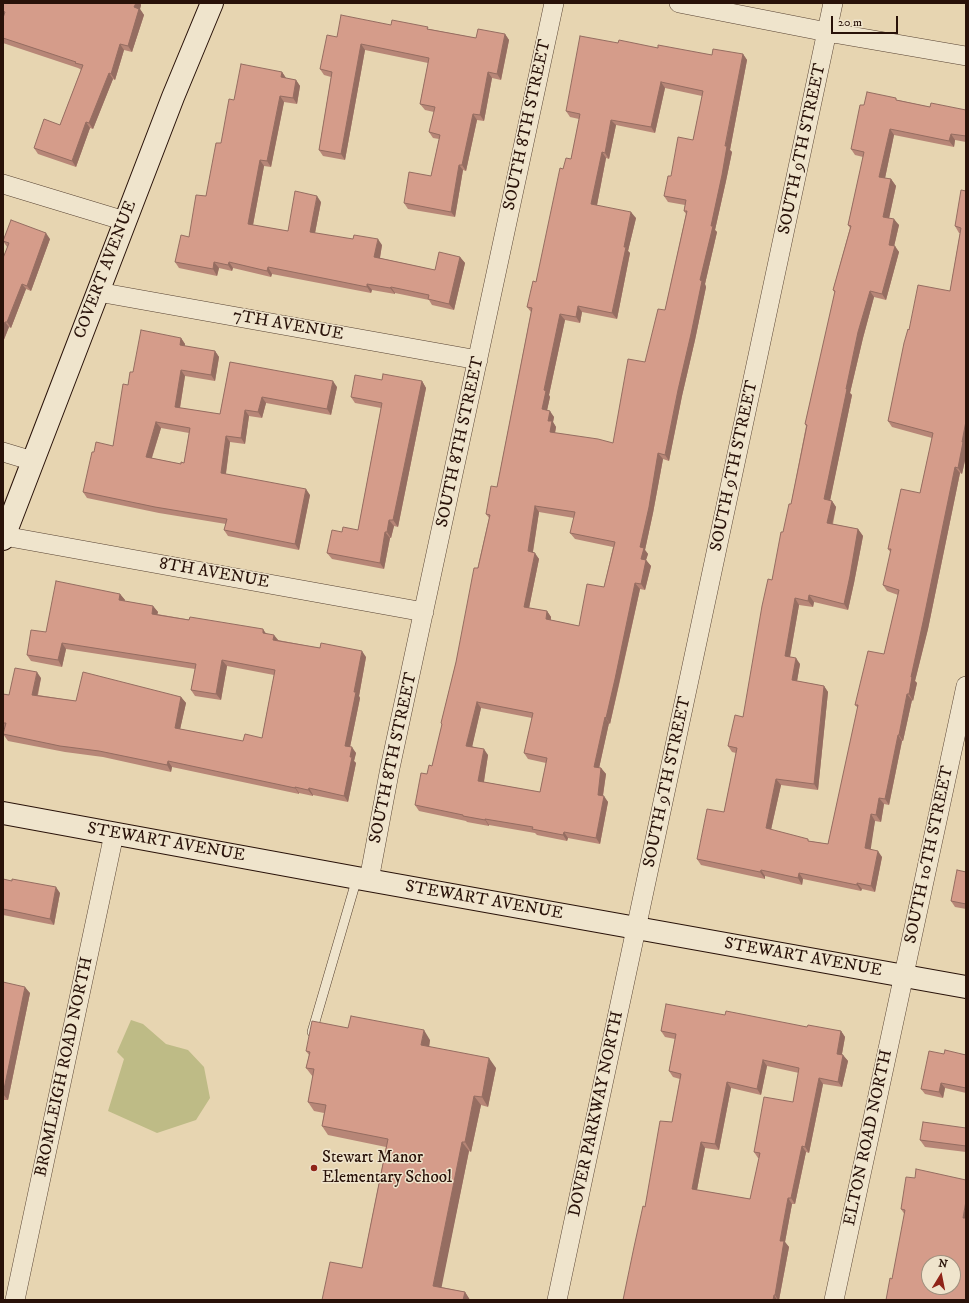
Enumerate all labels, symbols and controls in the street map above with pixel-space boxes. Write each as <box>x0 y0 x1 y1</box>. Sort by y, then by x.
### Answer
scale bar <box>833 8 900 34</box>
text: 20 m <box>838 15 862 30</box>
street label: SOUTH 8TH STREET <box>500 38 556 212</box>
street label: SOUTH 9TH STREET <box>775 62 831 236</box>
street label: COVERT AVENUE <box>70 198 142 342</box>
street label: 7TH AVENUE <box>231 306 345 346</box>
street label: SOUTH 8TH STREET <box>433 355 489 529</box>
street label: SOUTH 9TH STREET <box>707 379 763 553</box>
street label: 8TH AVENUE <box>157 554 271 594</box>
street label: SOUTH 8TH STREET <box>366 671 422 845</box>
street label: SOUTH 9TH STREET <box>640 695 696 869</box>
street label: SOUTH 10TH STREET <box>901 764 959 946</box>
street label: STEWART AVENUE <box>86 819 246 867</box>
street label: STEWART AVENUE <box>404 877 564 925</box>
street label: STEWART AVENUE <box>723 934 883 982</box>
street label: BROMLEIGH ROAD NORTH <box>32 955 98 1179</box>
street label: DOVER PARKWAY NORTH <box>565 1009 629 1219</box>
street label: ELTON ROAD NORTH <box>840 1048 898 1228</box>
place label: Stewart Manor Elementary School <box>322 1148 452 1188</box>
marker: Stewart Manor Elementary School <box>309 1163 319 1173</box>
north arrow <box>921 1255 961 1295</box>
text: N <box>937 1256 949 1272</box>

